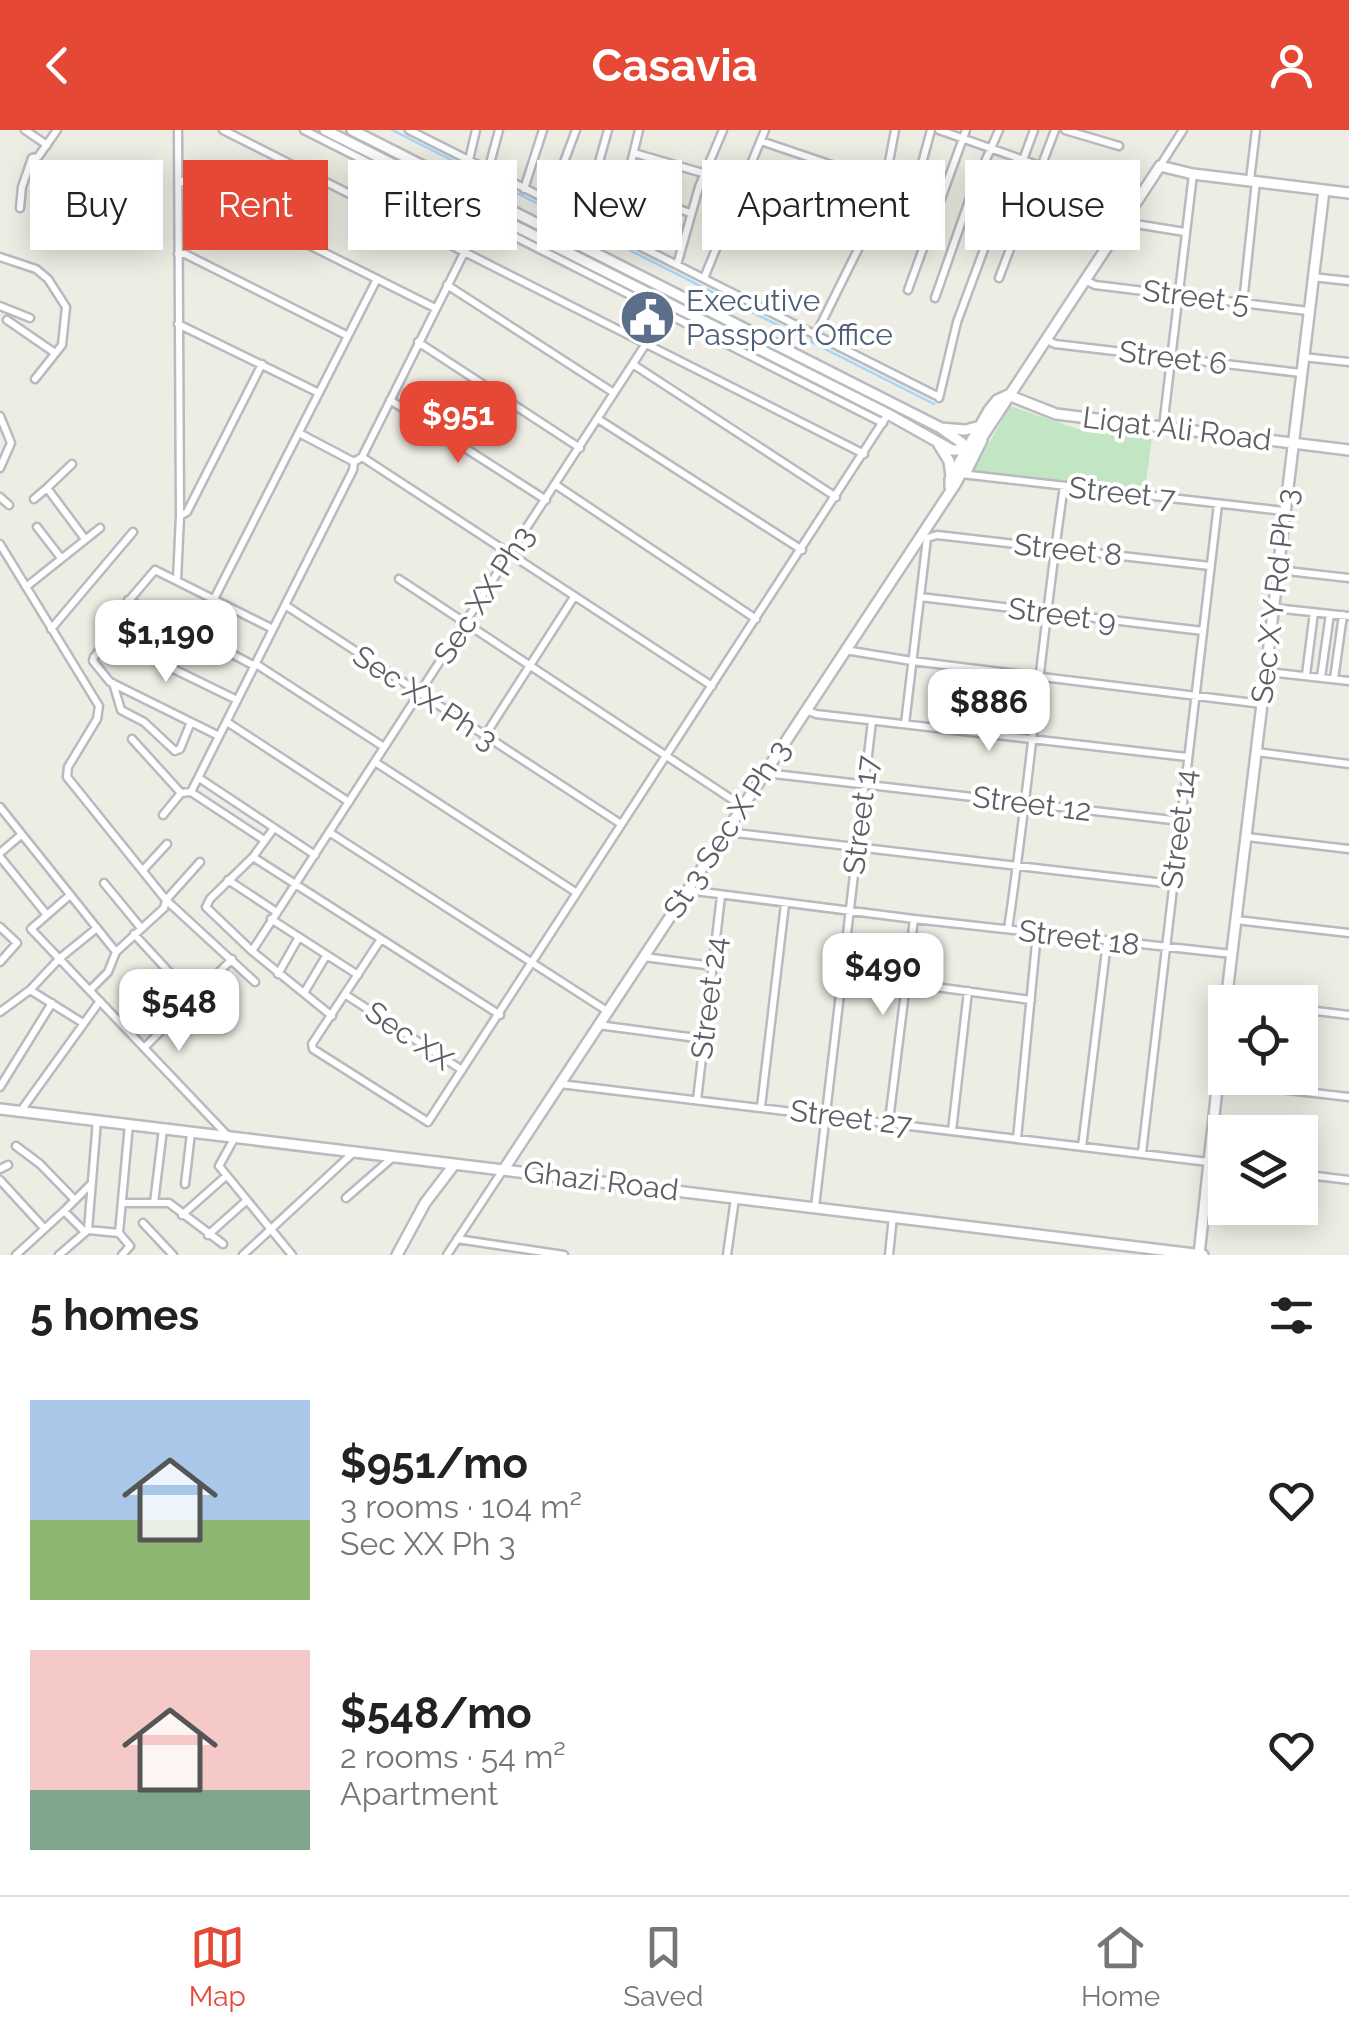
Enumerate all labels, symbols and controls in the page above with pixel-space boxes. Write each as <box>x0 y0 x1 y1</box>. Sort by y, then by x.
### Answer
icon: back <box>30 38 85 93</box>
icon: person <box>1264 38 1319 93</box>
text: Casavia <box>592 39 757 92</box>
chip: Buy <box>30 160 163 250</box>
chip: Rent <box>183 160 328 250</box>
chip: Filters <box>348 160 517 250</box>
chip: New <box>537 160 682 250</box>
chip: Apartment <box>702 160 945 250</box>
chip: House <box>965 160 1140 250</box>
street label: Street 5 <box>1141 273 1251 320</box>
place label: Executive Passport Office <box>686 283 893 352</box>
public building icon: Executive Passport Office <box>617 288 677 348</box>
street label: Street 6 <box>1117 333 1229 382</box>
pin: $951 <box>399 381 517 466</box>
text: $951 <box>422 395 494 432</box>
street label: Liqat Ali Road <box>1081 400 1274 457</box>
street label: Street 7 <box>1067 470 1177 515</box>
street label: Sec X Y Rd Ph 3 <box>1244 487 1305 705</box>
street label: Sec XX Ph3 <box>426 519 541 670</box>
street label: Street 8 <box>1012 526 1124 573</box>
street label: Street 9 <box>1006 591 1118 638</box>
pin: $1,190 <box>85 600 247 685</box>
text: $1,190 <box>117 614 215 651</box>
street label: Sec XX Ph 3 <box>347 638 504 757</box>
pin: $886 <box>930 669 1048 754</box>
text: $886 <box>950 683 1028 720</box>
street label: St 3 Sec X Ph 3 <box>656 733 797 924</box>
street label: Street 17 <box>836 753 885 876</box>
street label: Street 14 <box>1154 767 1203 891</box>
street label: Street 12 <box>971 779 1093 828</box>
street label: Street 18 <box>1017 913 1141 962</box>
pin: $490 <box>824 933 942 1018</box>
street label: Street 24 <box>684 935 733 1061</box>
text: $490 <box>844 947 922 984</box>
pin: $548 <box>120 969 238 1054</box>
text: $548 <box>141 983 217 1020</box>
map controls <box>1208 985 1318 1225</box>
button: locate <box>1208 985 1318 1095</box>
street label: Sec XX <box>359 994 460 1077</box>
street label: Street 27 <box>788 1093 914 1142</box>
button: layers <box>1208 1115 1318 1225</box>
street label: Ghazi Road <box>521 1154 681 1207</box>
icon: filters <box>1264 1288 1319 1343</box>
text: 5 homes <box>30 1291 199 1340</box>
text: $951/mo <box>340 1439 528 1488</box>
icon: home <box>110 1440 230 1560</box>
icon: heart <box>1264 1473 1319 1528</box>
text: 3 rooms · 104 m² <box>340 1488 582 1525</box>
text: Sec XX Ph 3 <box>340 1525 516 1562</box>
text: $548/mo <box>340 1689 532 1738</box>
icon: home <box>110 1690 230 1810</box>
icon: heart <box>1264 1723 1319 1778</box>
text: 2 rooms · 54 m² <box>340 1738 566 1775</box>
text: Apartment <box>340 1775 498 1812</box>
tab: Map <box>189 1920 246 2013</box>
tab: Saved <box>623 1920 703 2013</box>
tab: Home <box>1081 1920 1160 2013</box>

